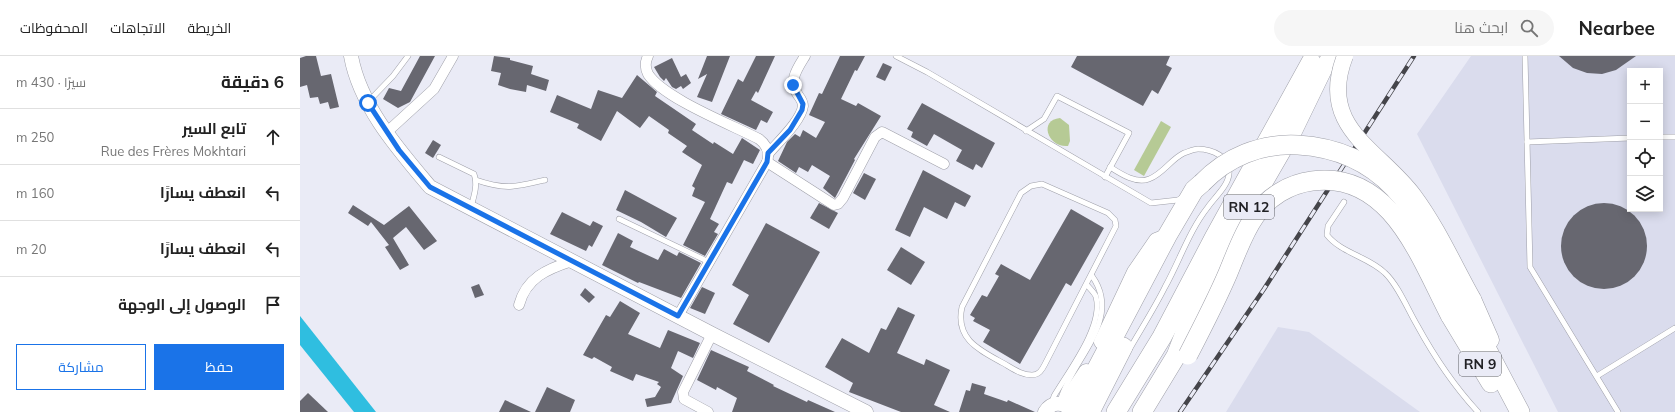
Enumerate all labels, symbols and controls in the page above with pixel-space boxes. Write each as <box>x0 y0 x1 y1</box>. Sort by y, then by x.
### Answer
search box <box>1274 10 1554 46</box>
text: Nearbee <box>1578 16 1655 40</box>
icon: search <box>1518 17 1540 39</box>
text: ابحث هنا <box>1454 18 1508 37</box>
text: المحفوظات <box>20 19 88 37</box>
text: الاتجاهات <box>110 19 166 37</box>
text: الخريطة <box>188 19 231 37</box>
map controls <box>1627 68 1663 212</box>
button: + <box>1627 68 1663 104</box>
text: 6 دقيقة <box>221 71 284 92</box>
text: سيرًا · 430 m <box>16 74 86 90</box>
route end <box>784 76 802 94</box>
route start <box>359 94 377 112</box>
button: − <box>1627 104 1663 140</box>
text: تابع السير <box>182 119 246 138</box>
icon: ahead <box>262 126 284 148</box>
text: 250 m <box>16 129 54 145</box>
button: locate <box>1627 140 1663 176</box>
text: Rue des Frères Mokhtari <box>101 143 246 159</box>
button: layers <box>1627 176 1663 212</box>
icon: left <box>262 182 284 204</box>
text: انعطف يسارًا <box>160 183 246 202</box>
text: 160 m <box>16 185 54 201</box>
road number: RN 12 <box>1224 195 1274 219</box>
icon: left <box>262 238 284 260</box>
text: انعطف يسارًا <box>160 239 246 258</box>
text: 20 m <box>16 241 46 257</box>
icon: arrive <box>262 294 284 316</box>
text: الوصول إلى الوجهة <box>118 295 246 314</box>
button: مشاركة <box>16 344 146 390</box>
button: حفظ <box>154 344 284 390</box>
road number: RN 9 <box>1459 352 1501 376</box>

